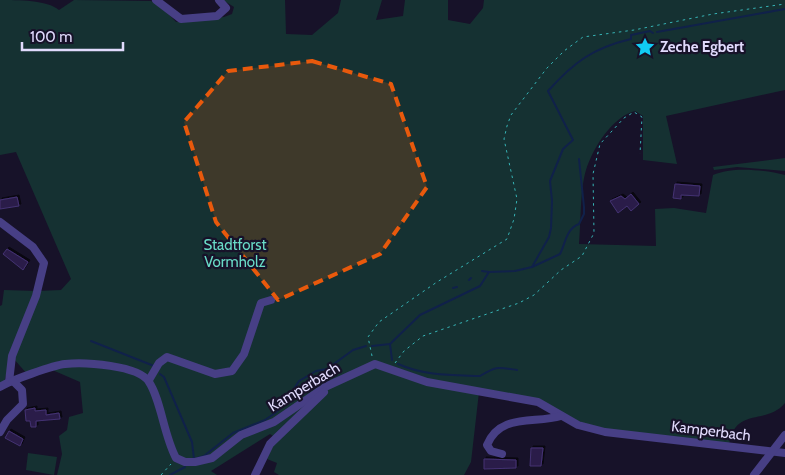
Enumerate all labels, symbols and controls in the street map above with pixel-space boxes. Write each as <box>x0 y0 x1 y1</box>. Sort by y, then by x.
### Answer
scale bar <box>22 20 124 52</box>
text: 100 m <box>30 28 72 46</box>
place icon: Zeche Egbert <box>634 36 656 58</box>
place label: Zeche Egbert <box>660 38 744 56</box>
park label: Stadtforst Vormholz <box>203 236 267 271</box>
street label: Kamperbach <box>265 359 343 415</box>
street label: Kamperbach <box>670 417 752 445</box>

